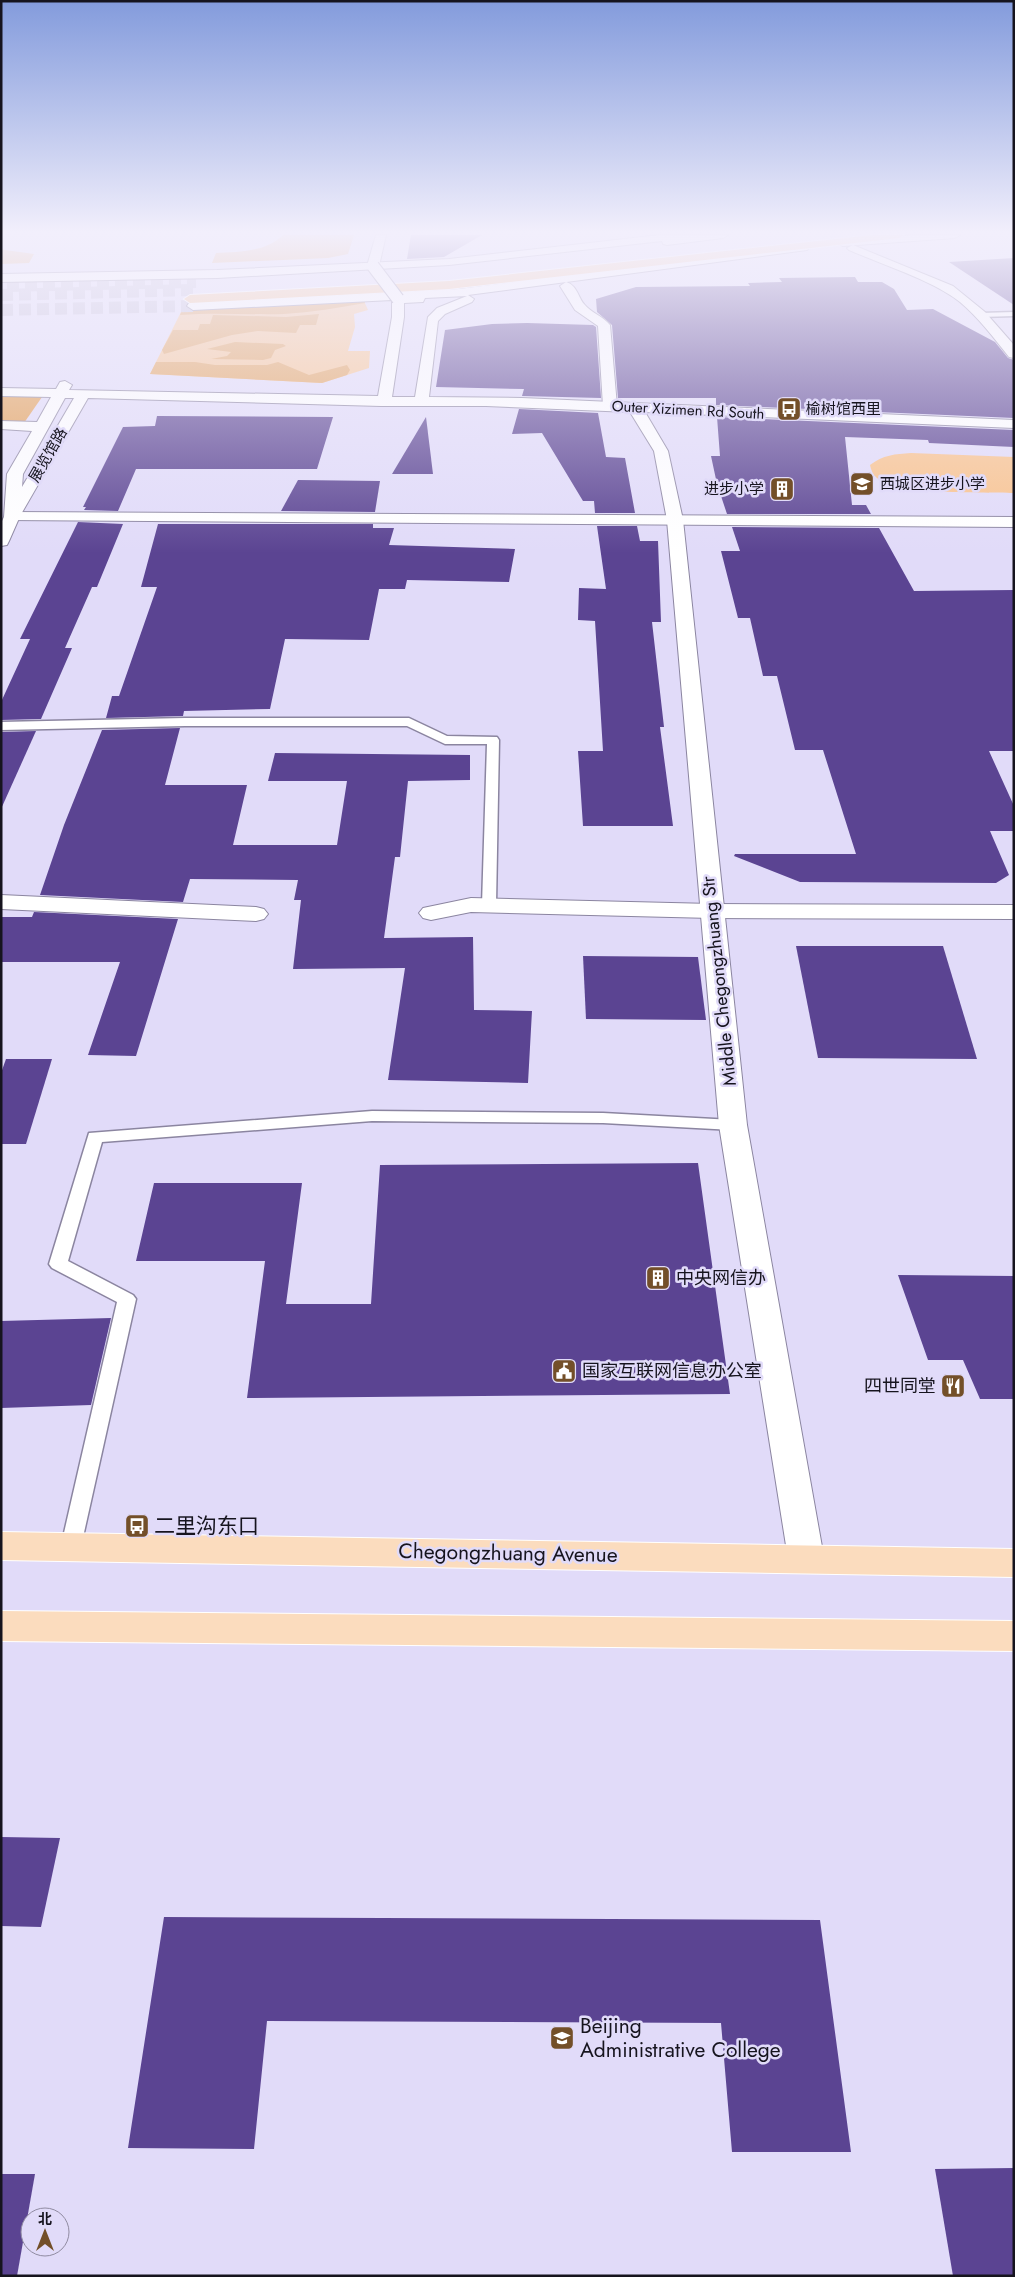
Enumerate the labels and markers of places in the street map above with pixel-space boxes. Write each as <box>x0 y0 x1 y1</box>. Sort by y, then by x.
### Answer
bus stop icon: 榆树馆西里 <box>776 396 802 422</box>
place label: 榆树馆西里 <box>806 398 881 420</box>
school or university icon: 西城区进步小学 <box>849 471 875 497</box>
place label: 西城区进步小学 <box>880 473 985 495</box>
building icon: 进步小学 <box>769 476 795 502</box>
place label: 进步小学 <box>704 478 764 500</box>
building icon: 中央网信办 <box>645 1265 671 1291</box>
place label: 中央网信办 <box>676 1265 766 1291</box>
public building icon: 国家互联网信息办公室 <box>551 1358 577 1384</box>
place label: 国家互联网信息办公室 <box>582 1358 762 1384</box>
place label: 四世同堂 <box>864 1373 936 1399</box>
restaurant icon: 四世同堂 <box>940 1373 966 1399</box>
place label: 二里沟东口 <box>154 1511 259 1541</box>
bus stop icon: 二里沟东口 <box>124 1513 150 1539</box>
place label: Beijing Administrative College <box>580 2011 781 2065</box>
school or university icon: Beijing Administrative College <box>549 2025 575 2051</box>

